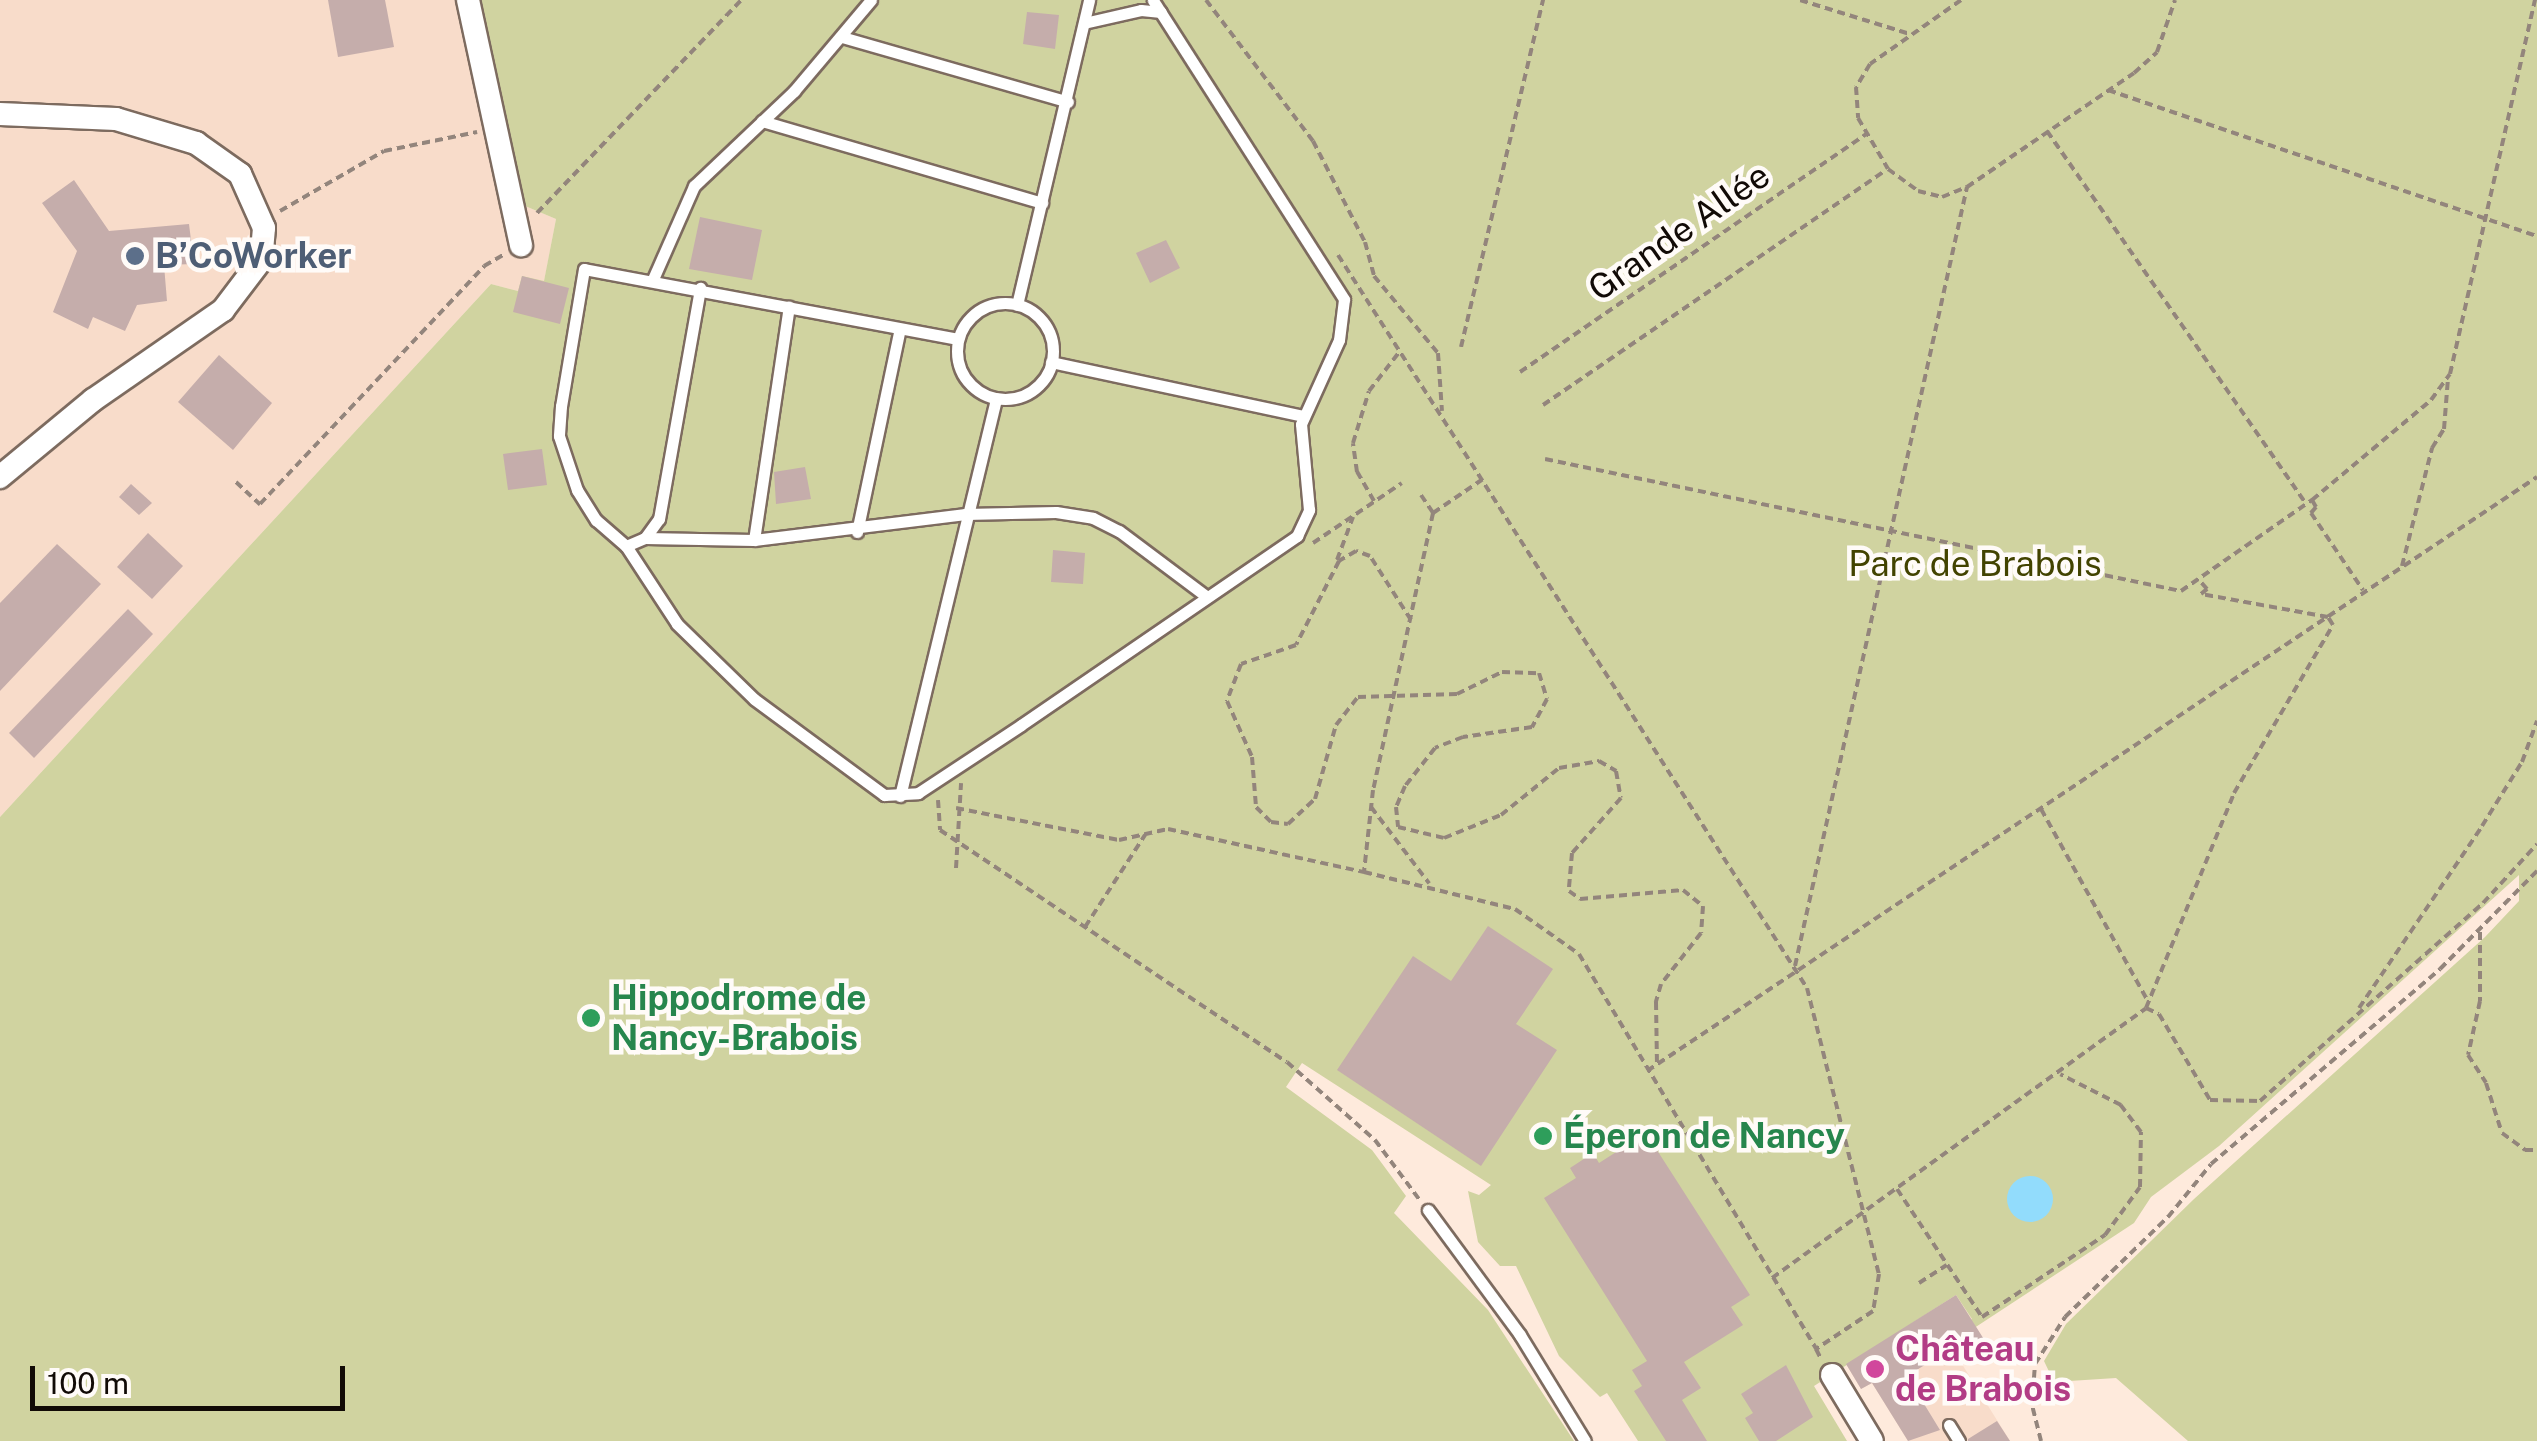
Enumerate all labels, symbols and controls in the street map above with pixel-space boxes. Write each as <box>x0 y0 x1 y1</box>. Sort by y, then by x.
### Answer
street label: Grande Allée <box>1580 154 1778 310</box>
place label: B’CoWorker <box>155 235 352 277</box>
marker: B’CoWorker <box>124 245 146 267</box>
park label: Parc de Brabois <box>1848 543 2102 585</box>
place label: Hippodrome de Nancy-Brabois <box>611 977 867 1059</box>
marker: Hippodrome de Nancy-Brabois <box>580 1007 602 1029</box>
place label: Éperon de Nancy <box>1563 1115 1845 1157</box>
marker: Éperon de Nancy <box>1532 1125 1554 1147</box>
place label: Château de Brabois <box>1895 1328 2071 1410</box>
scale bar <box>35 1346 350 1408</box>
marker: Château de Brabois <box>1864 1358 1886 1380</box>
text: 100 m <box>47 1365 129 1401</box>

